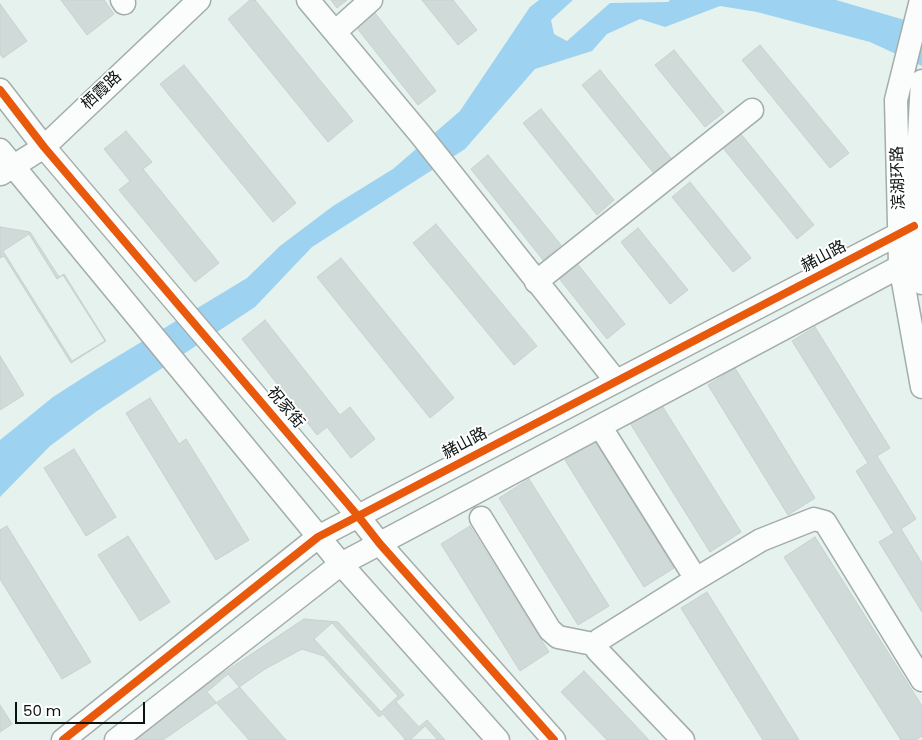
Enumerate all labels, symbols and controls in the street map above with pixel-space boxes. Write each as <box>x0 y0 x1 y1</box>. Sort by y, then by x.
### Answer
street label: 栖霞路 <box>78 68 126 114</box>
street label: 滨湖环路 <box>888 146 910 210</box>
street label: 赭山路 <box>798 237 850 277</box>
street label: 祝家街 <box>262 383 308 433</box>
street label: 赭山路 <box>439 424 491 464</box>
scale bar <box>18 692 148 724</box>
text: 50 m <box>23 700 61 721</box>

